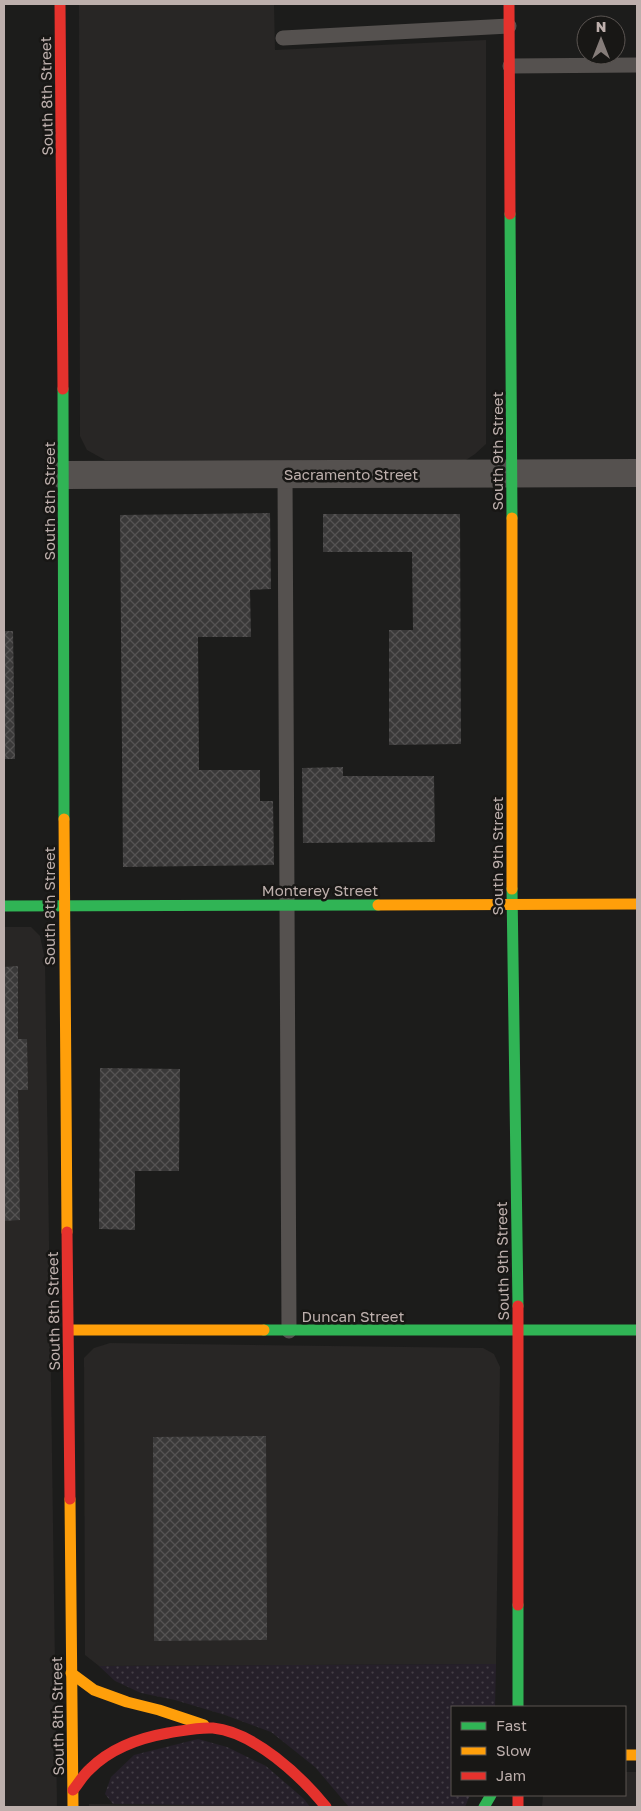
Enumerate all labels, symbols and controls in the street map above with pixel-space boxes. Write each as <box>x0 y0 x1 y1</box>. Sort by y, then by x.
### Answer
north arrow <box>576 15 626 65</box>
text: N <box>596 18 606 35</box>
street label: South 8th Street <box>36 36 56 156</box>
street label: South 9th Street <box>488 391 506 511</box>
street label: South 8th Street <box>40 441 58 561</box>
street label: Sacramento Street <box>284 465 418 483</box>
street label: South 9th Street <box>488 796 506 916</box>
street label: South 8th Street <box>40 846 58 966</box>
street label: Monterey Street <box>262 881 378 899</box>
street label: South 9th Street <box>492 1201 512 1321</box>
street label: South 8th Street <box>43 1251 63 1371</box>
street label: Duncan Street <box>302 1307 404 1325</box>
street label: South 8th Street <box>47 1656 67 1776</box>
legend <box>451 1706 626 1796</box>
text: Fast <box>496 1716 527 1734</box>
text: Slow <box>496 1741 531 1759</box>
text: Jam <box>496 1766 526 1784</box>

